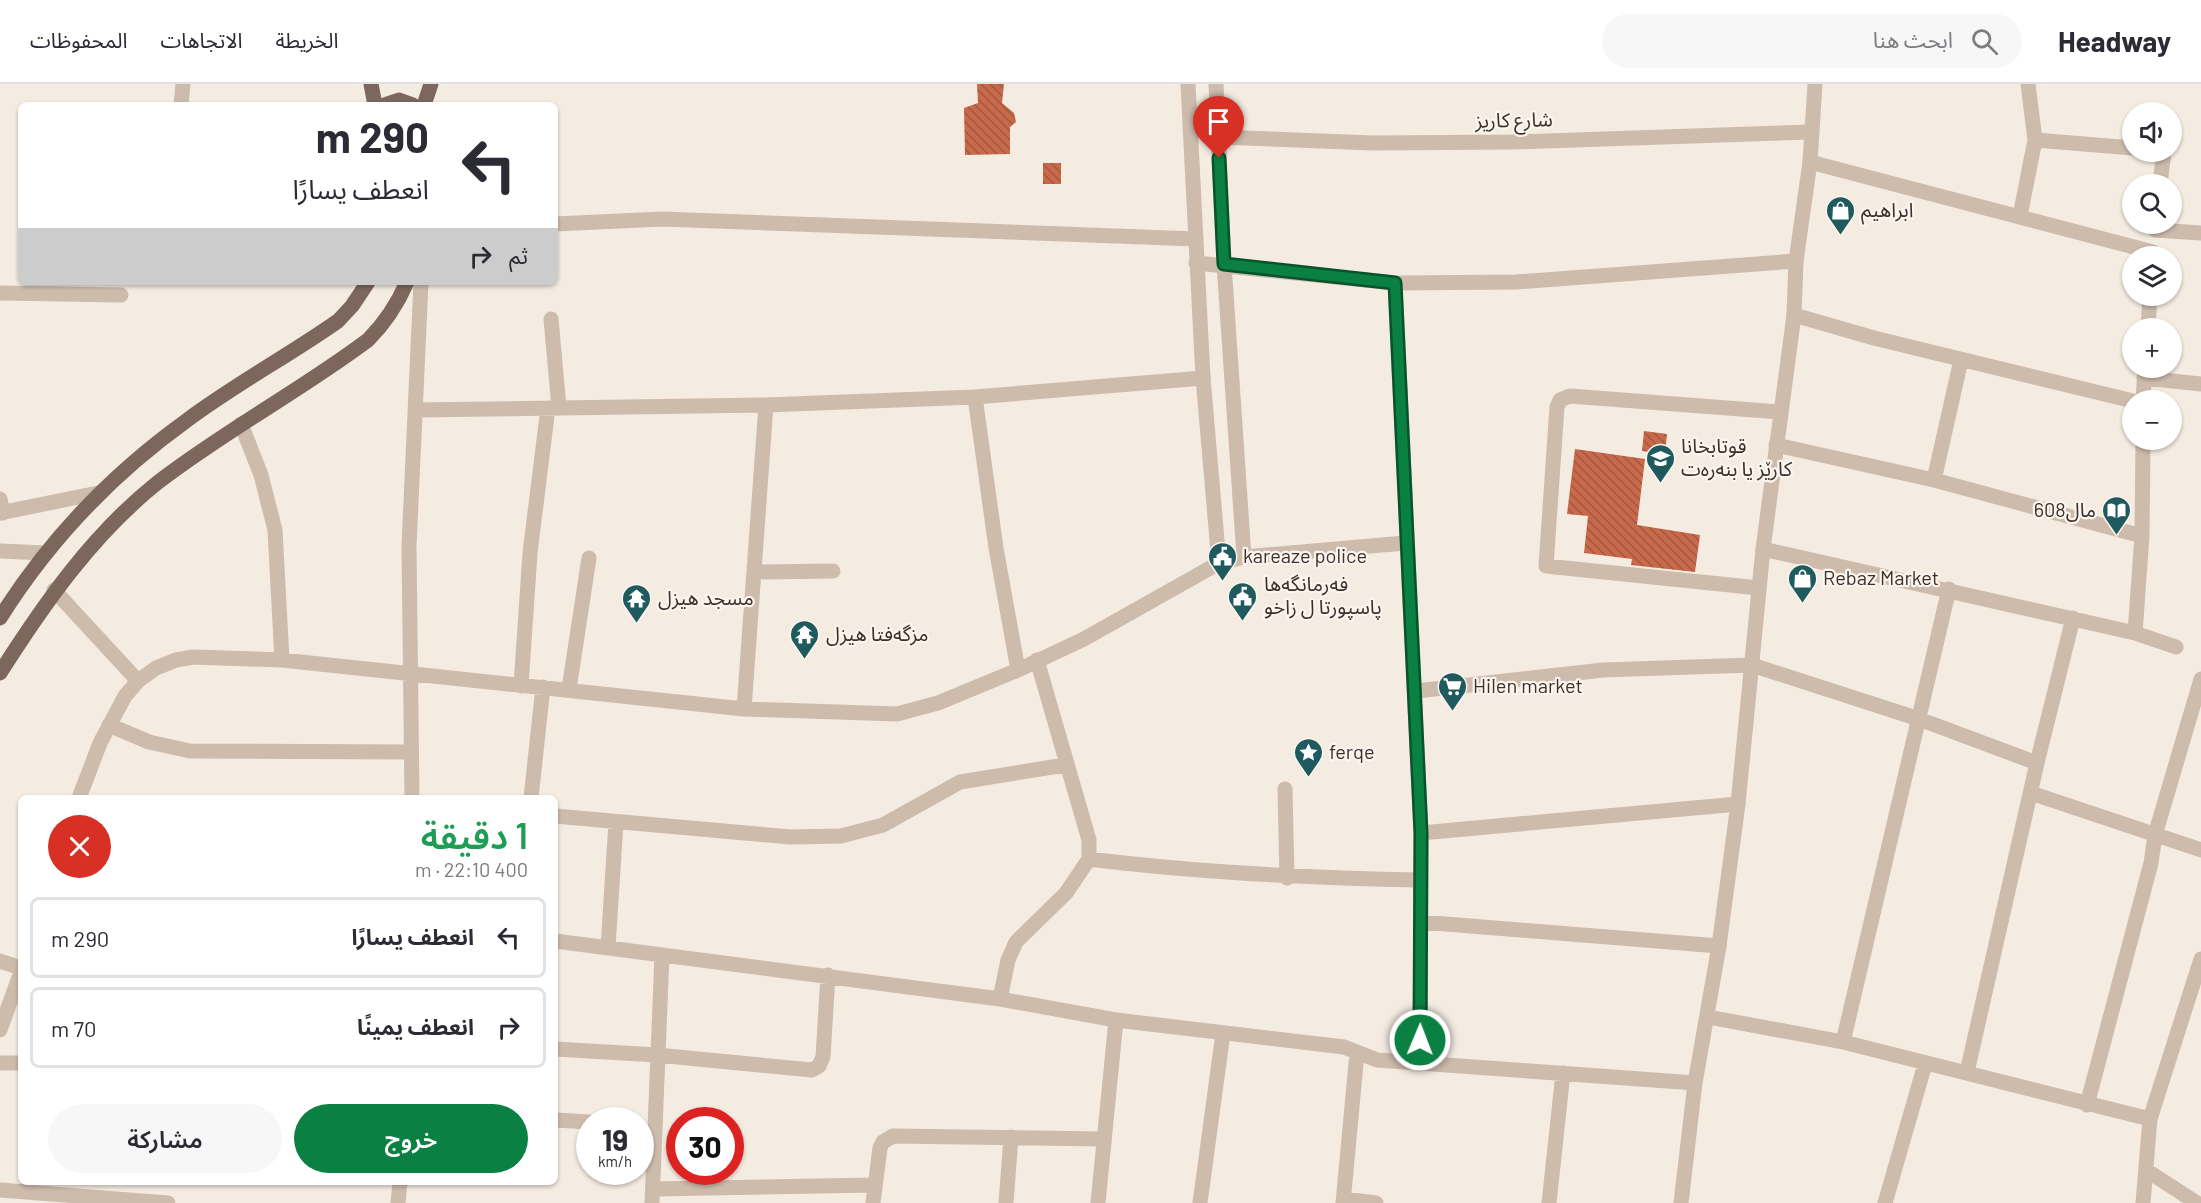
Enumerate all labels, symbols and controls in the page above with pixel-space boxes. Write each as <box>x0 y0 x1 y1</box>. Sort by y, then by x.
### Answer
search box <box>1602 14 2022 68</box>
text: Headway <box>2058 24 2171 58</box>
icon: search <box>1968 25 2001 58</box>
text: ابحث هنا <box>1873 26 1953 52</box>
text: المحفوظات <box>30 27 127 52</box>
text: الاتجاهات <box>160 27 242 52</box>
text: الخريطة <box>275 27 338 52</box>
pin <box>1193 96 1244 158</box>
map controls <box>2122 102 2182 450</box>
button: sound <box>2122 102 2182 162</box>
icon: arrive <box>1202 105 1235 138</box>
street label: شارع كاريز <box>1474 106 1553 136</box>
text: 290 m <box>316 111 429 161</box>
icon: left <box>450 126 528 204</box>
text: انعطف يسارًا <box>292 172 429 204</box>
button: search <box>2122 174 2182 234</box>
shop icon: ابراهيم <box>1824 194 1856 236</box>
place label: ابراهيم <box>1861 197 1914 225</box>
icon: right <box>464 240 497 273</box>
text: ثم <box>509 242 528 268</box>
button: layers <box>2122 246 2182 306</box>
button: + <box>2122 318 2182 378</box>
button: − <box>2122 390 2182 450</box>
place label: قوتابخانا کارێز یا بنەرەت <box>1681 433 1793 481</box>
school or university icon: قوتابخانا کارێز یا بنەرەت <box>1644 442 1676 484</box>
library icon: مال608 <box>2101 494 2133 536</box>
place label: مال608 <box>2034 497 2096 522</box>
public building icon: kareaze police <box>1206 540 1238 582</box>
place label: kareaze police <box>1243 543 1367 567</box>
shop icon: Rebaz Market <box>1786 562 1818 604</box>
place label: Rebaz Market <box>1823 565 1939 589</box>
place label: فەرمانگەها پاسپورتا ل زاخو <box>1264 571 1382 620</box>
public building icon: فەرمانگەها پاسپورتا ل زاخو <box>1227 580 1259 622</box>
temple icon: مسجد هيزل <box>621 582 653 624</box>
place label: مسجد هيزل <box>658 585 754 610</box>
temple icon: مزگەفتا هیزل <box>789 618 821 660</box>
place label: مزگەفتا هیزل <box>826 621 929 646</box>
supermarket icon: Hilen market <box>1436 670 1468 712</box>
place label: Hilen market <box>1473 673 1583 697</box>
place icon: ferqe <box>1292 736 1324 778</box>
place label: ferqe <box>1329 739 1375 763</box>
text: 1 دقيقة <box>421 813 528 856</box>
button: close <box>48 815 111 878</box>
text: 400 m · 22:10 <box>415 857 528 881</box>
icon: left <box>492 921 525 954</box>
text: انعطف يسارًا <box>351 923 474 949</box>
text: 290 m <box>51 925 109 951</box>
position arrow <box>1388 1008 1452 1072</box>
icon: right <box>492 1011 525 1044</box>
text: انعطف يمينًا <box>357 1013 474 1039</box>
text: 70 m <box>51 1015 96 1041</box>
button: مشاركة <box>48 1104 282 1173</box>
button: خروج <box>294 1104 528 1173</box>
speed limit sign: 30 <box>666 1107 744 1185</box>
text: 19 <box>602 1121 628 1157</box>
text: km/h <box>598 1152 632 1170</box>

